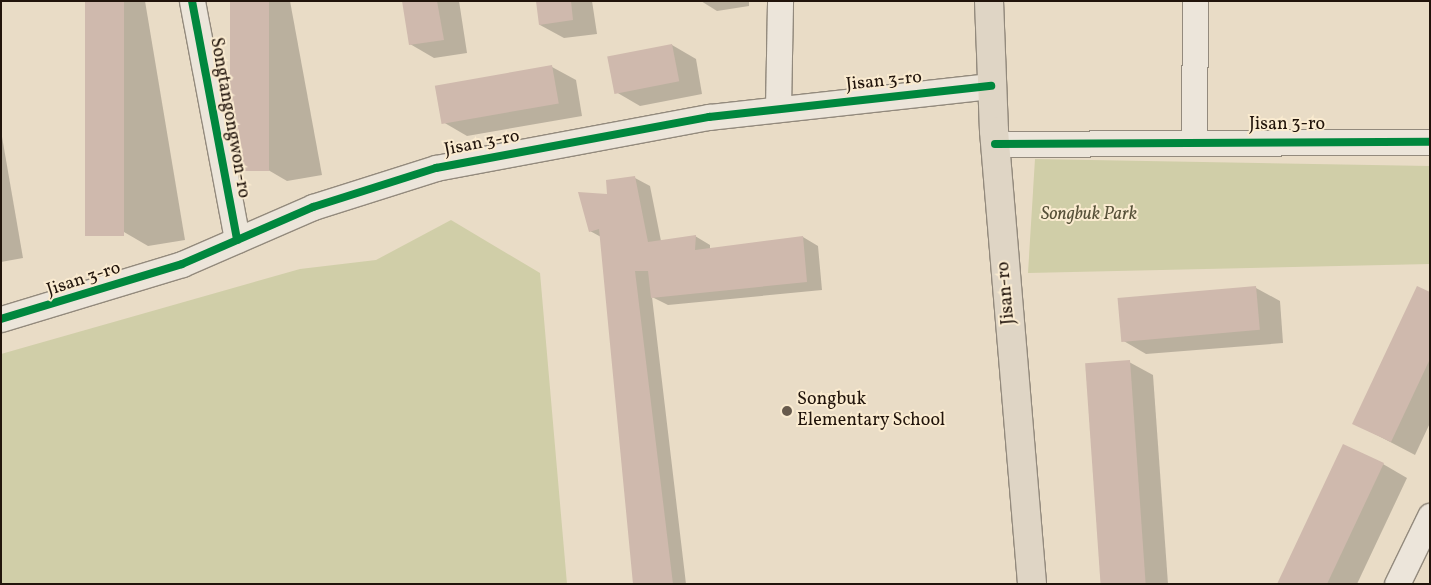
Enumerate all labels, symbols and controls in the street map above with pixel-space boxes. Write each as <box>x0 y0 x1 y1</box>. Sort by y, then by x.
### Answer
street label: Songtangongwon-ro <box>204 36 254 200</box>
street label: Jisan 3-ro <box>845 67 923 97</box>
street label: Jisan 3-ro <box>1249 114 1325 136</box>
street label: Jisan 3-ro <box>443 126 521 162</box>
park label: Songbuk Park <box>1041 204 1137 226</box>
street label: Jisan 3-ro <box>44 258 124 302</box>
street label: Jisan-ro <box>993 260 1021 326</box>
place label: Songbuk Elementary School <box>797 390 946 432</box>
marker: Songbuk Elementary School <box>781 405 793 417</box>

